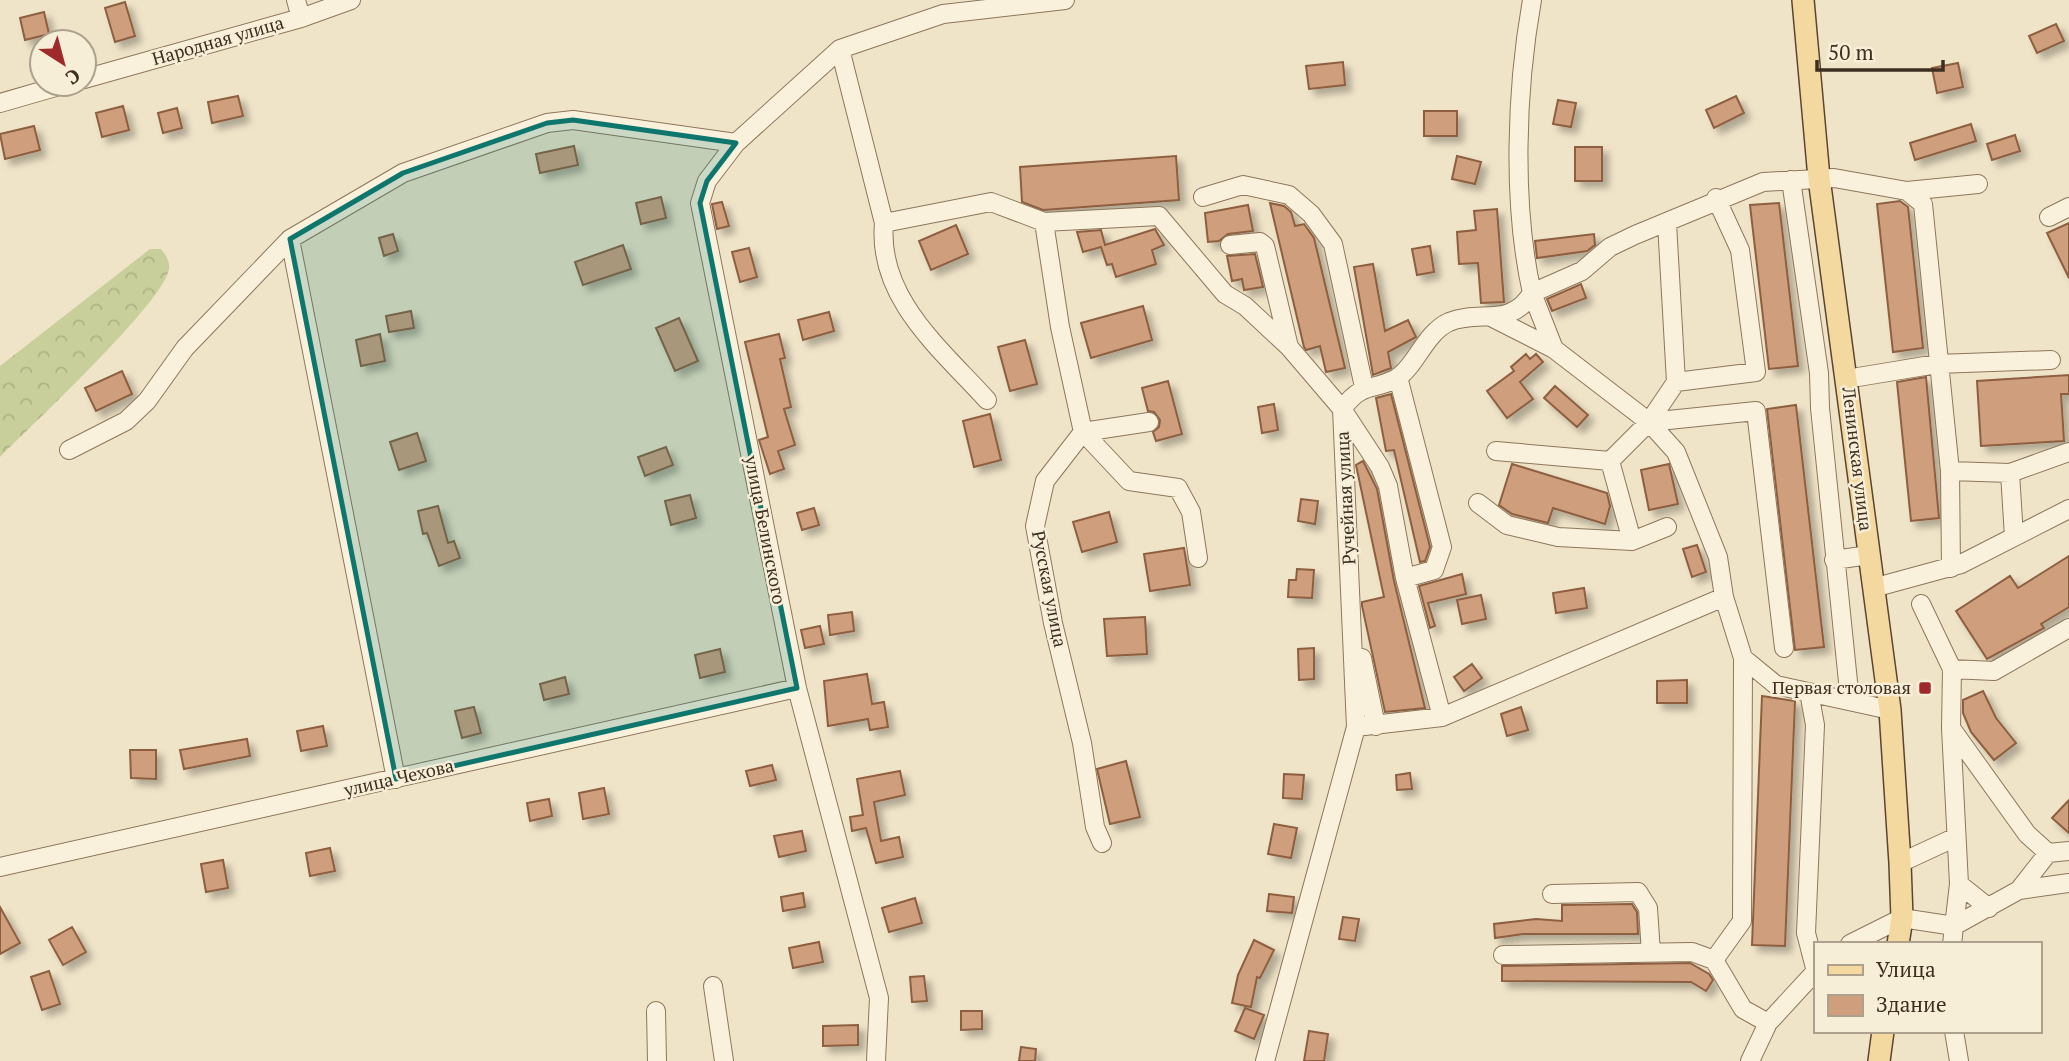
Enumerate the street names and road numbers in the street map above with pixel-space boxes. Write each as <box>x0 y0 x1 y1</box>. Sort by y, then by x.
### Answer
street label: Народная улица <box>149 10 286 70</box>
street label: Ленинская улица <box>1837 385 1879 532</box>
street label: Ручейная улица <box>1330 431 1360 565</box>
street label: улица Белинского <box>740 452 792 606</box>
street label: Русская улица <box>1027 528 1073 649</box>
street label: улица Чехова <box>341 753 456 802</box>

